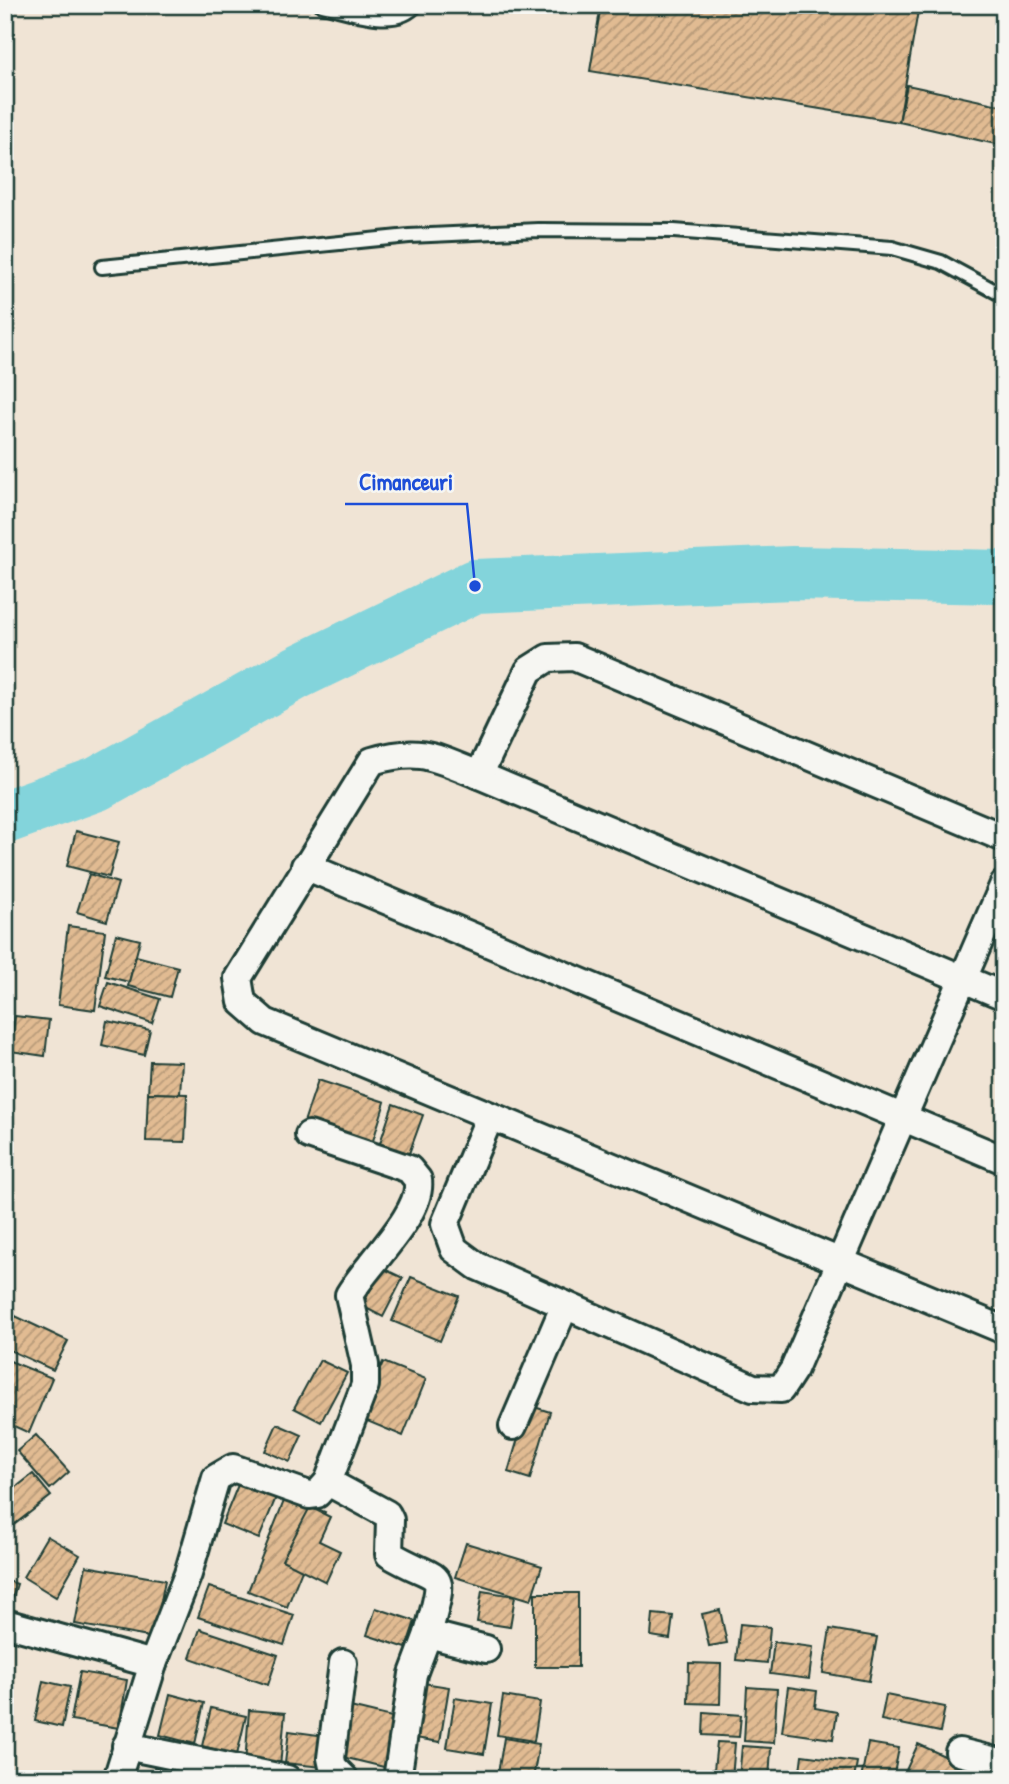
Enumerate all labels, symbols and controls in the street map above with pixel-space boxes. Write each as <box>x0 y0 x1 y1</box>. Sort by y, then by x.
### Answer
callout: Cimanceuri <box>345 460 467 504</box>
text: Cimanceuri <box>359 466 453 497</box>

